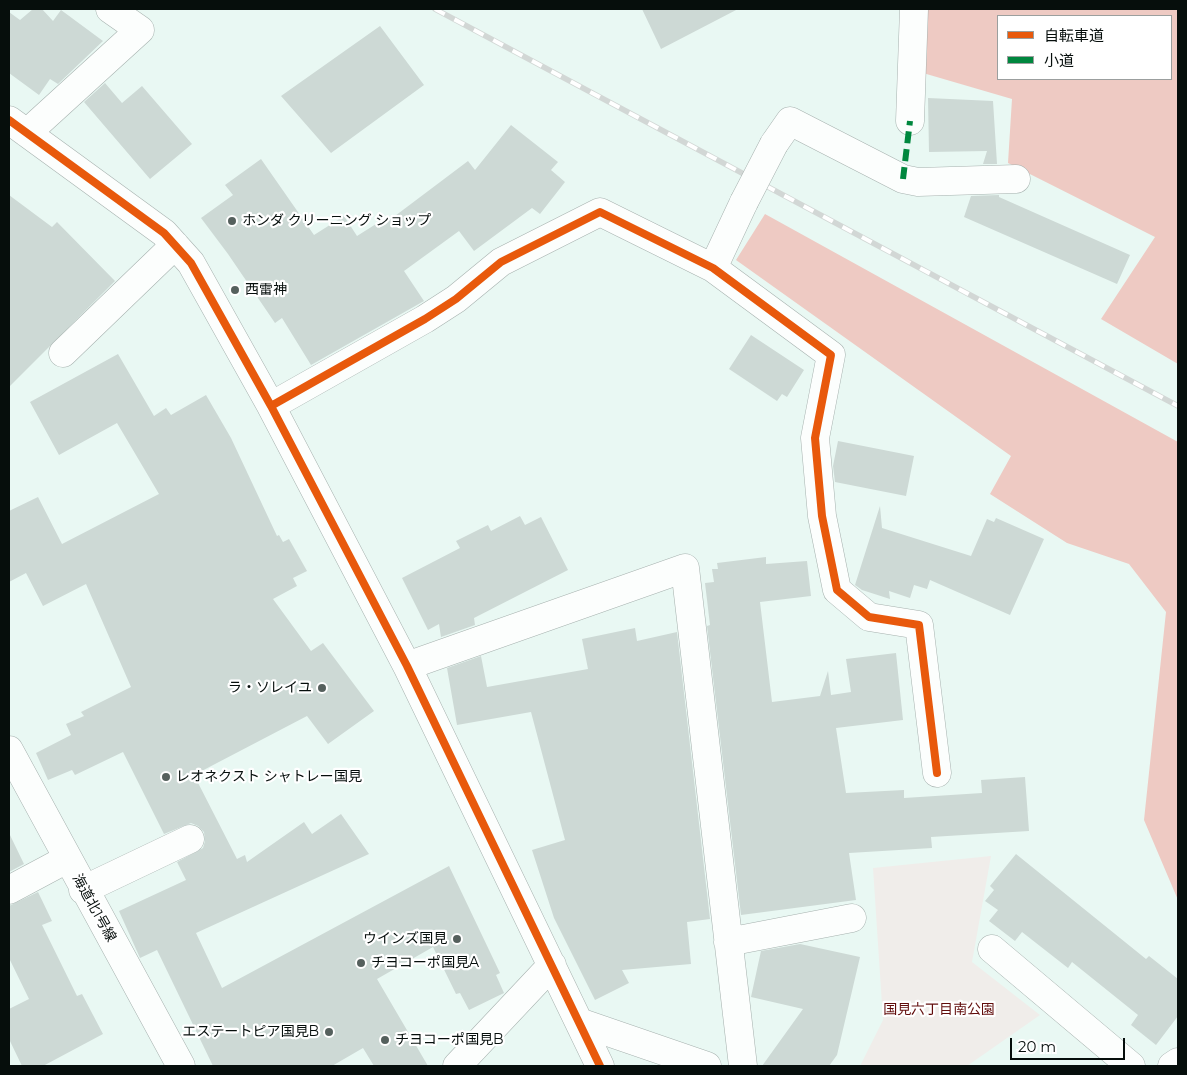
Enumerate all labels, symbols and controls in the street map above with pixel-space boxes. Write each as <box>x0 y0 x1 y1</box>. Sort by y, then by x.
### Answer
legend <box>997 15 1172 80</box>
text: 自転車道 <box>1044 26 1104 45</box>
text: 小道 <box>1044 51 1074 70</box>
place label: ホンダ クリーニング ショップ <box>242 213 431 229</box>
marker: ホンダ クリーニング ショップ <box>226 215 238 227</box>
place label: 西雷神 <box>245 282 287 298</box>
marker: 西雷神 <box>229 284 241 296</box>
place label: ラ・ソレイユ <box>228 680 312 696</box>
marker: ラ・ソレイユ <box>316 682 328 694</box>
place label: レオネクスト シャトレー国見 <box>176 769 362 785</box>
marker: レオネクスト シャトレー国見 <box>160 771 172 783</box>
street label: 海道北1号線 <box>68 871 120 945</box>
place label: ウインズ国見 <box>363 931 447 947</box>
marker: ウインズ国見 <box>451 933 463 945</box>
place label: チヨコーポ国見A <box>371 955 479 971</box>
marker: チヨコーポ国見A <box>355 957 367 969</box>
park label: 国見六丁目南公園 <box>883 1002 995 1018</box>
place label: エステートピア国見B <box>182 1024 319 1040</box>
marker: エステートピア国見B <box>323 1026 335 1038</box>
scale bar <box>1012 1028 1127 1060</box>
place label: チヨコーポ国見B <box>395 1032 504 1048</box>
marker: チヨコーポ国見B <box>379 1034 391 1046</box>
text: 20 m <box>1018 1037 1056 1056</box>

